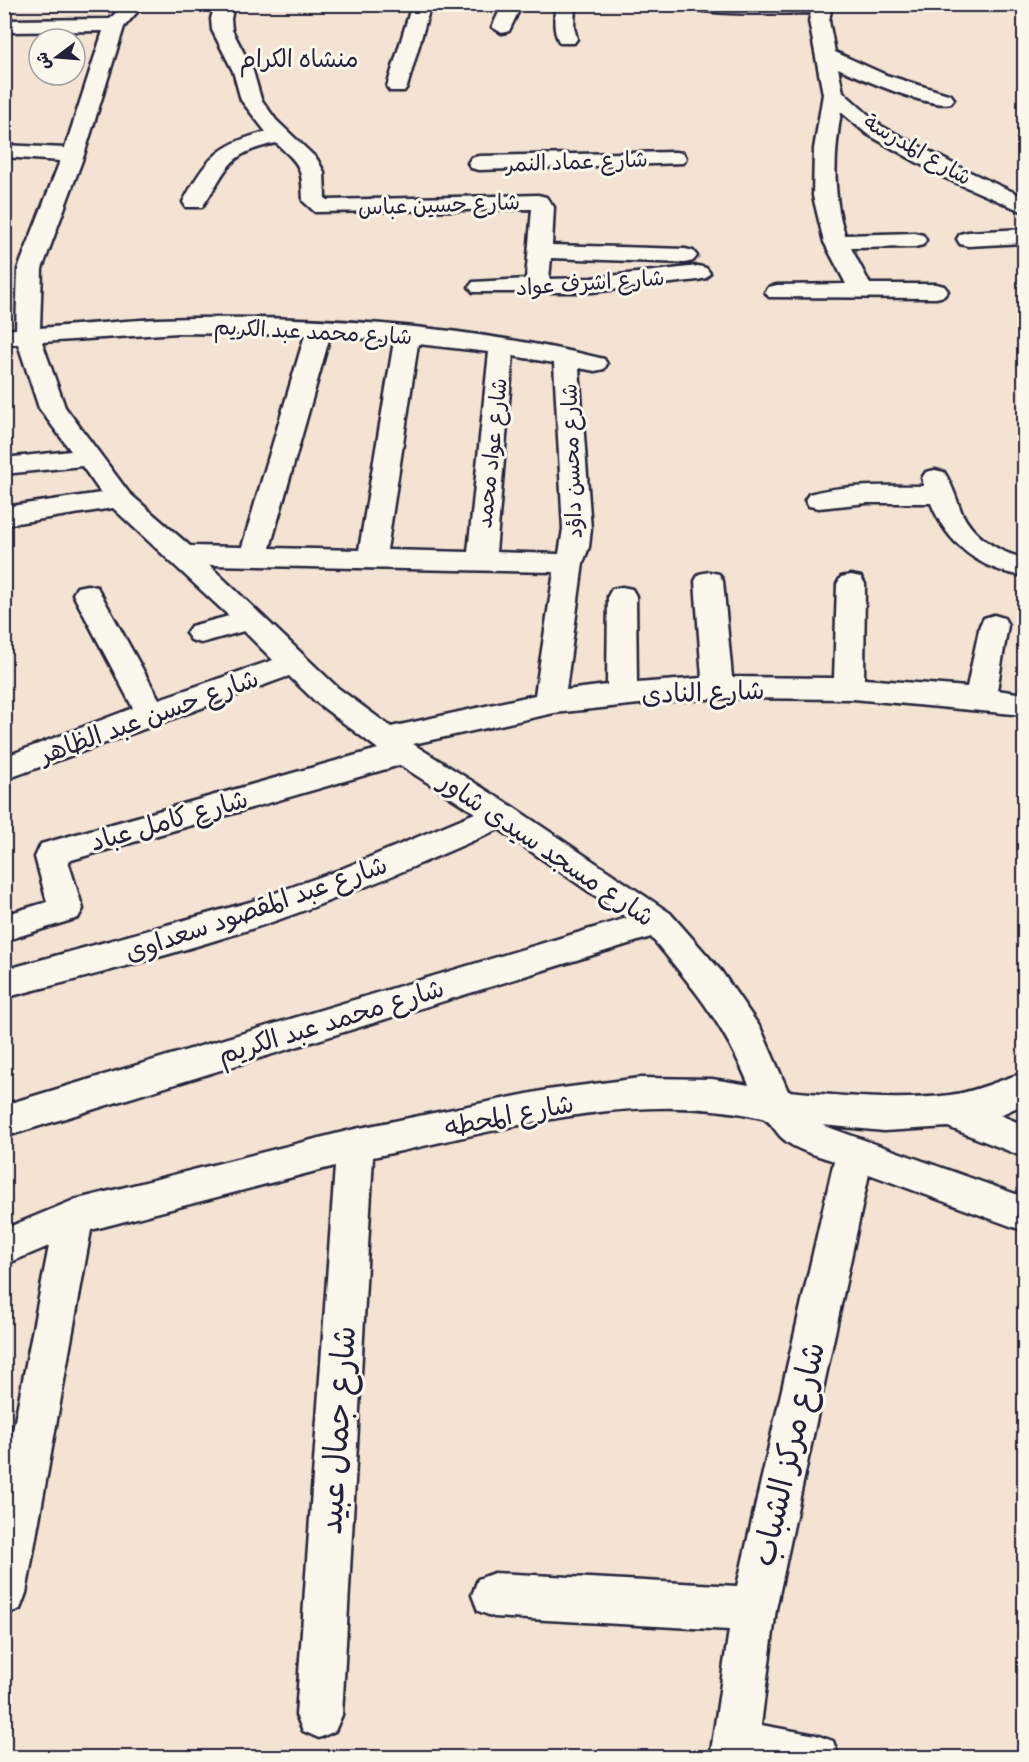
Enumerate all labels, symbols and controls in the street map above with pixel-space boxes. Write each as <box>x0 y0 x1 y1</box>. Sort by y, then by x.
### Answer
north arrow <box>27 27 87 87</box>
district label: منشاه الكرام <box>240 44 358 78</box>
text: ش <box>32 50 56 72</box>
street label: شارع المدرسة <box>858 108 976 193</box>
street label: شارع عماد النمر <box>504 146 648 180</box>
street label: شارع حسين عباس <box>358 188 520 223</box>
street label: شارع اشرف عواد <box>515 264 665 303</box>
street label: شارع محمد عبد الكريم <box>213 313 413 353</box>
street label: شارع عواد محمد <box>470 376 515 530</box>
street label: شارع محسن داؤد <box>555 383 590 539</box>
street label: شارع حسن عبد الظاهر <box>33 662 263 773</box>
street label: شارع النادى <box>641 674 765 712</box>
street label: شارع مسجد سيدى شاور <box>430 764 661 935</box>
street label: شارع كامل عباد <box>86 782 252 860</box>
street label: شارع عبد المقصود سعداوى <box>121 848 392 970</box>
street label: شارع محمد عبد الكريم <box>214 971 449 1074</box>
street label: شارع المحطه <box>442 1087 577 1145</box>
street label: شارع جمال عبيد <box>310 1324 367 1536</box>
street label: شارع مركز الشباب <box>743 1338 836 1571</box>

